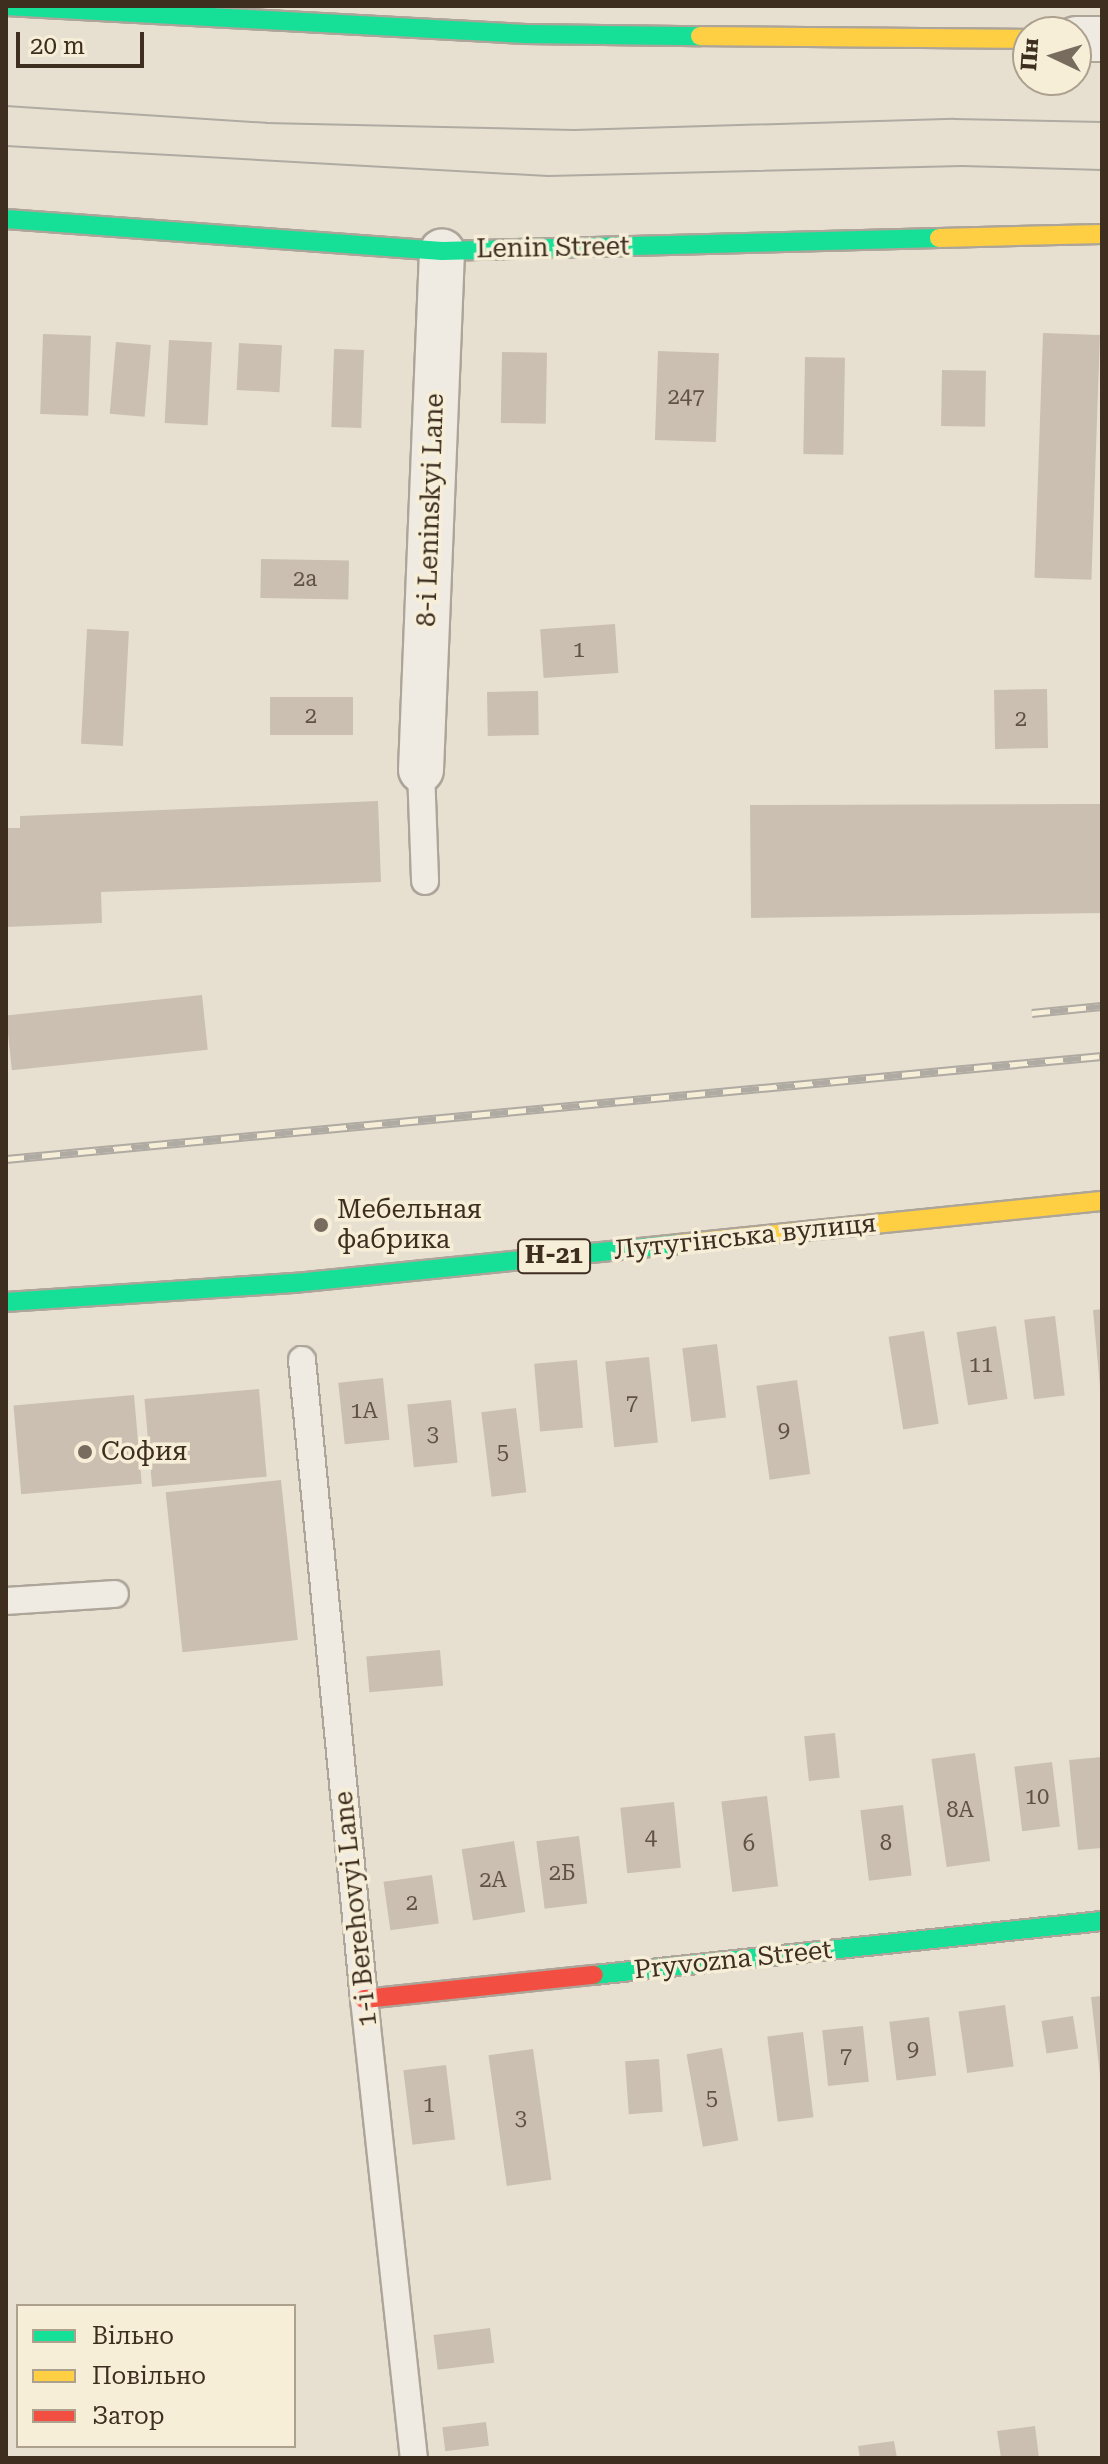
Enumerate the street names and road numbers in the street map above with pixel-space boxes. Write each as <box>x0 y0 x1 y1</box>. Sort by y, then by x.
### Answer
street label: Lenin Street <box>476 231 630 265</box>
street label: 8-i Leninskyi Lane <box>411 393 451 627</box>
street label: Лутугінська вулиця <box>612 1208 878 1266</box>
road number: Н-21 <box>516 1236 592 1276</box>
street label: 1-i Berehovyi Lane <box>328 1790 384 2028</box>
street label: Pryvozna Street <box>633 1934 833 1986</box>

